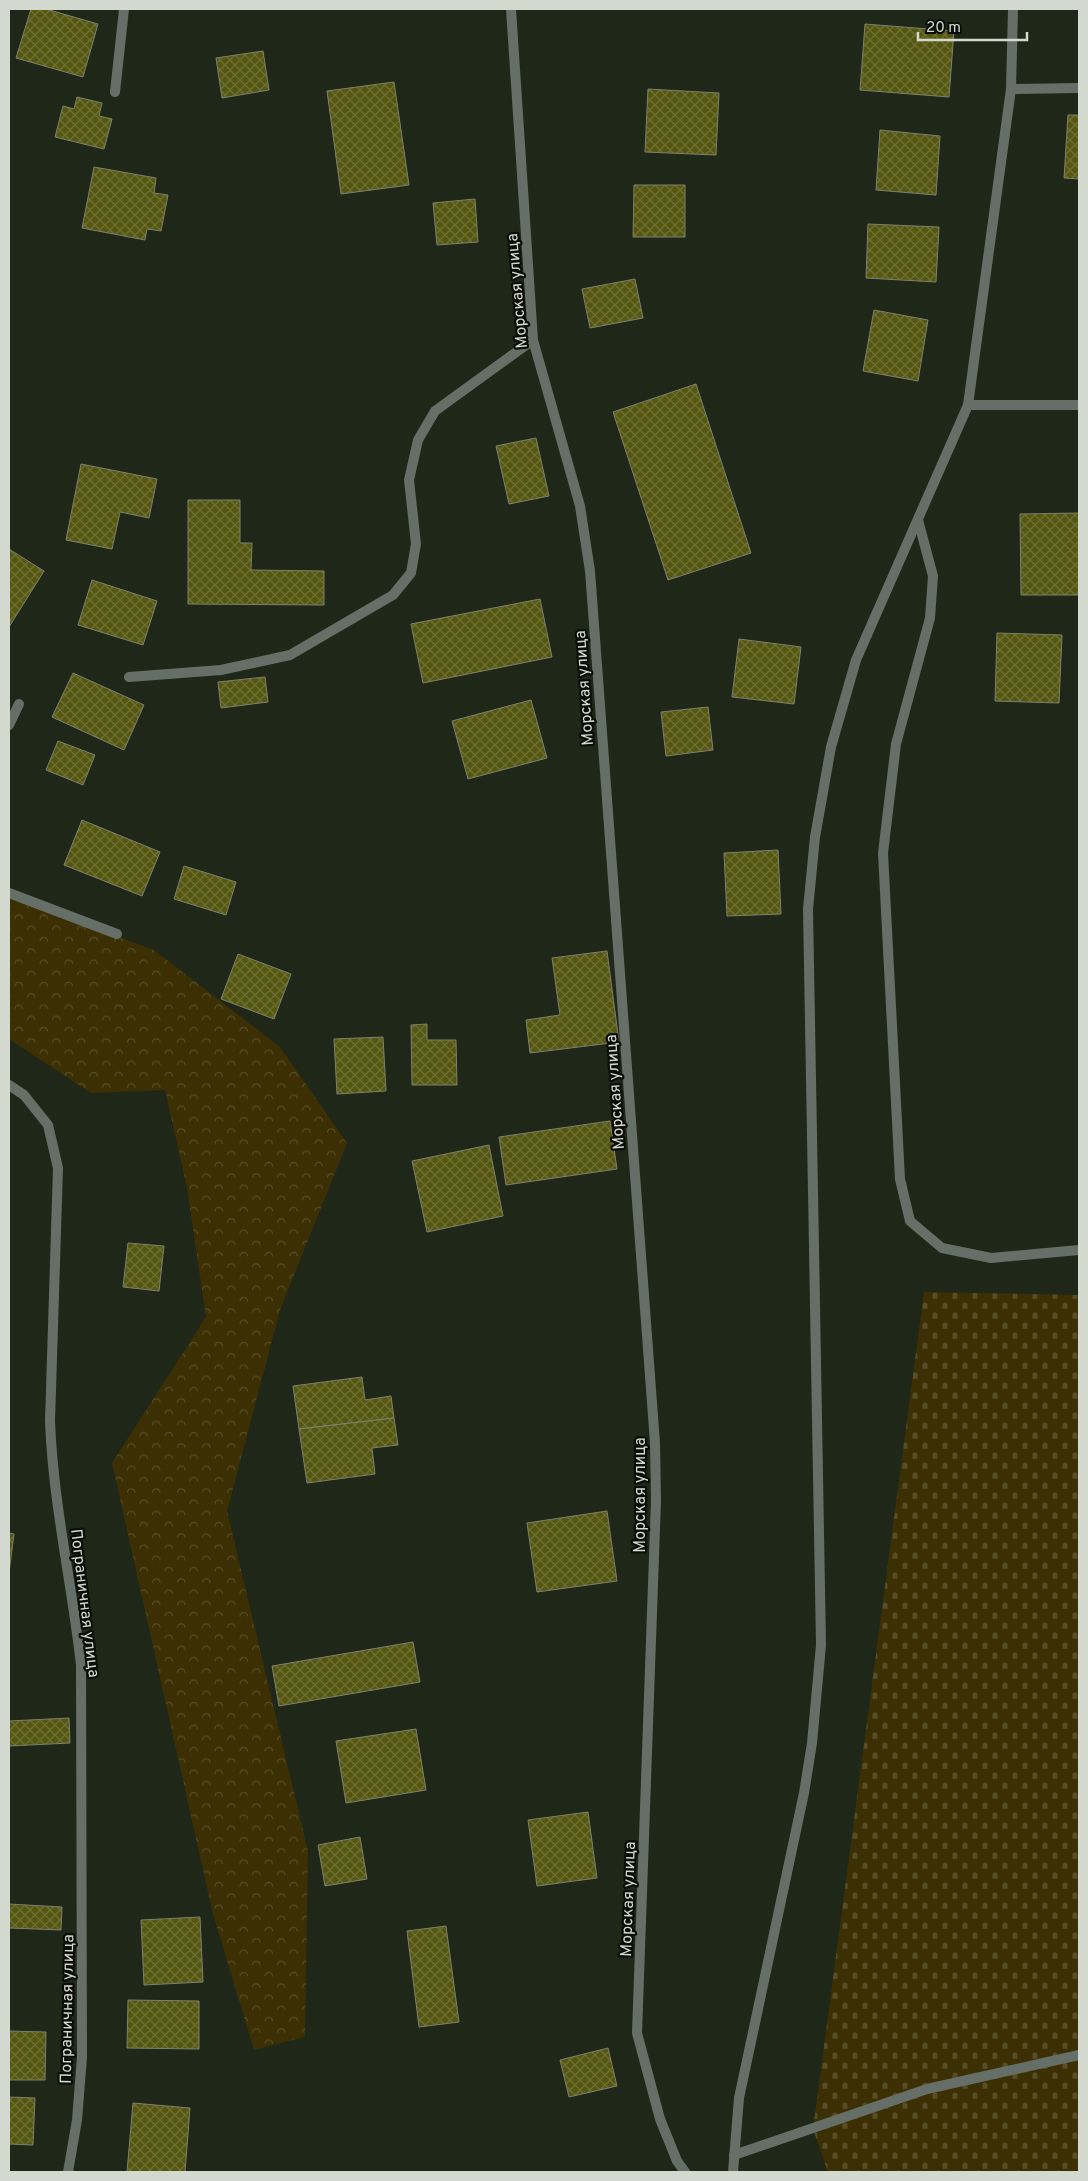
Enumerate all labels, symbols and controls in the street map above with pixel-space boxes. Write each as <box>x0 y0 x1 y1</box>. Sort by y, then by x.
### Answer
scale bar <box>918 10 1027 42</box>
text: 20 m <box>926 19 961 38</box>
street label: Морская улица <box>503 232 533 349</box>
street label: Морская улица <box>571 630 599 746</box>
street label: Морская улица <box>602 1034 630 1150</box>
street label: Морская улица <box>631 1437 651 1553</box>
street label: Пограничная улица <box>65 1528 103 1679</box>
street label: Морская улица <box>617 1841 641 1957</box>
street label: Пограничная улица <box>57 1934 79 2084</box>

